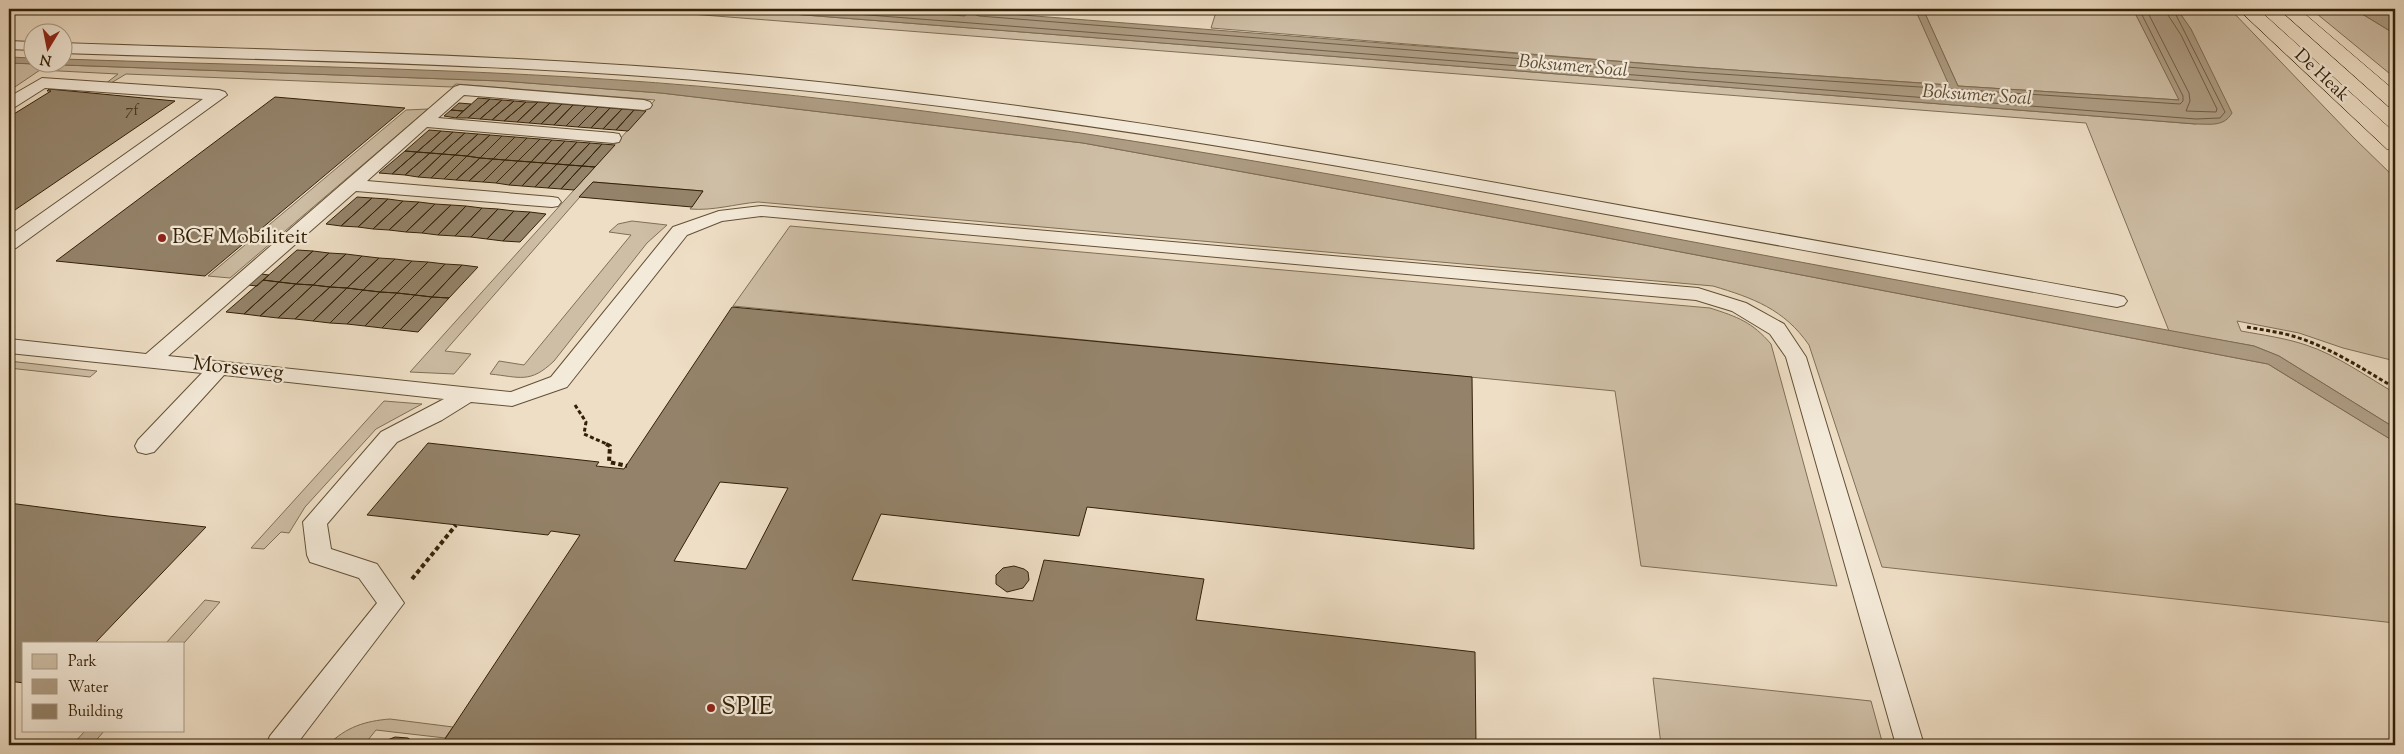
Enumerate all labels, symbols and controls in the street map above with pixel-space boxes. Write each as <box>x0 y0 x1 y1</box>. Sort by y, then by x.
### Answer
north arrow <box>22 22 72 72</box>
street label: De Heak <box>2288 44 2355 109</box>
text: N <box>39 48 53 70</box>
water label: Boksumer Soal <box>1517 49 1629 85</box>
water label: Boksumer Soal <box>1921 79 2033 113</box>
house number: 7f <box>125 100 140 123</box>
place label: BCF Mobiliteit <box>172 223 308 253</box>
marker: BCF Mobiliteit <box>156 232 168 244</box>
street label: Morseweg <box>191 349 285 389</box>
legend <box>22 642 185 732</box>
text: Park <box>68 652 97 673</box>
text: Water <box>68 678 109 699</box>
place label: SPIE <box>721 690 773 726</box>
text: Building <box>68 702 123 723</box>
marker: SPIE <box>705 702 717 714</box>

